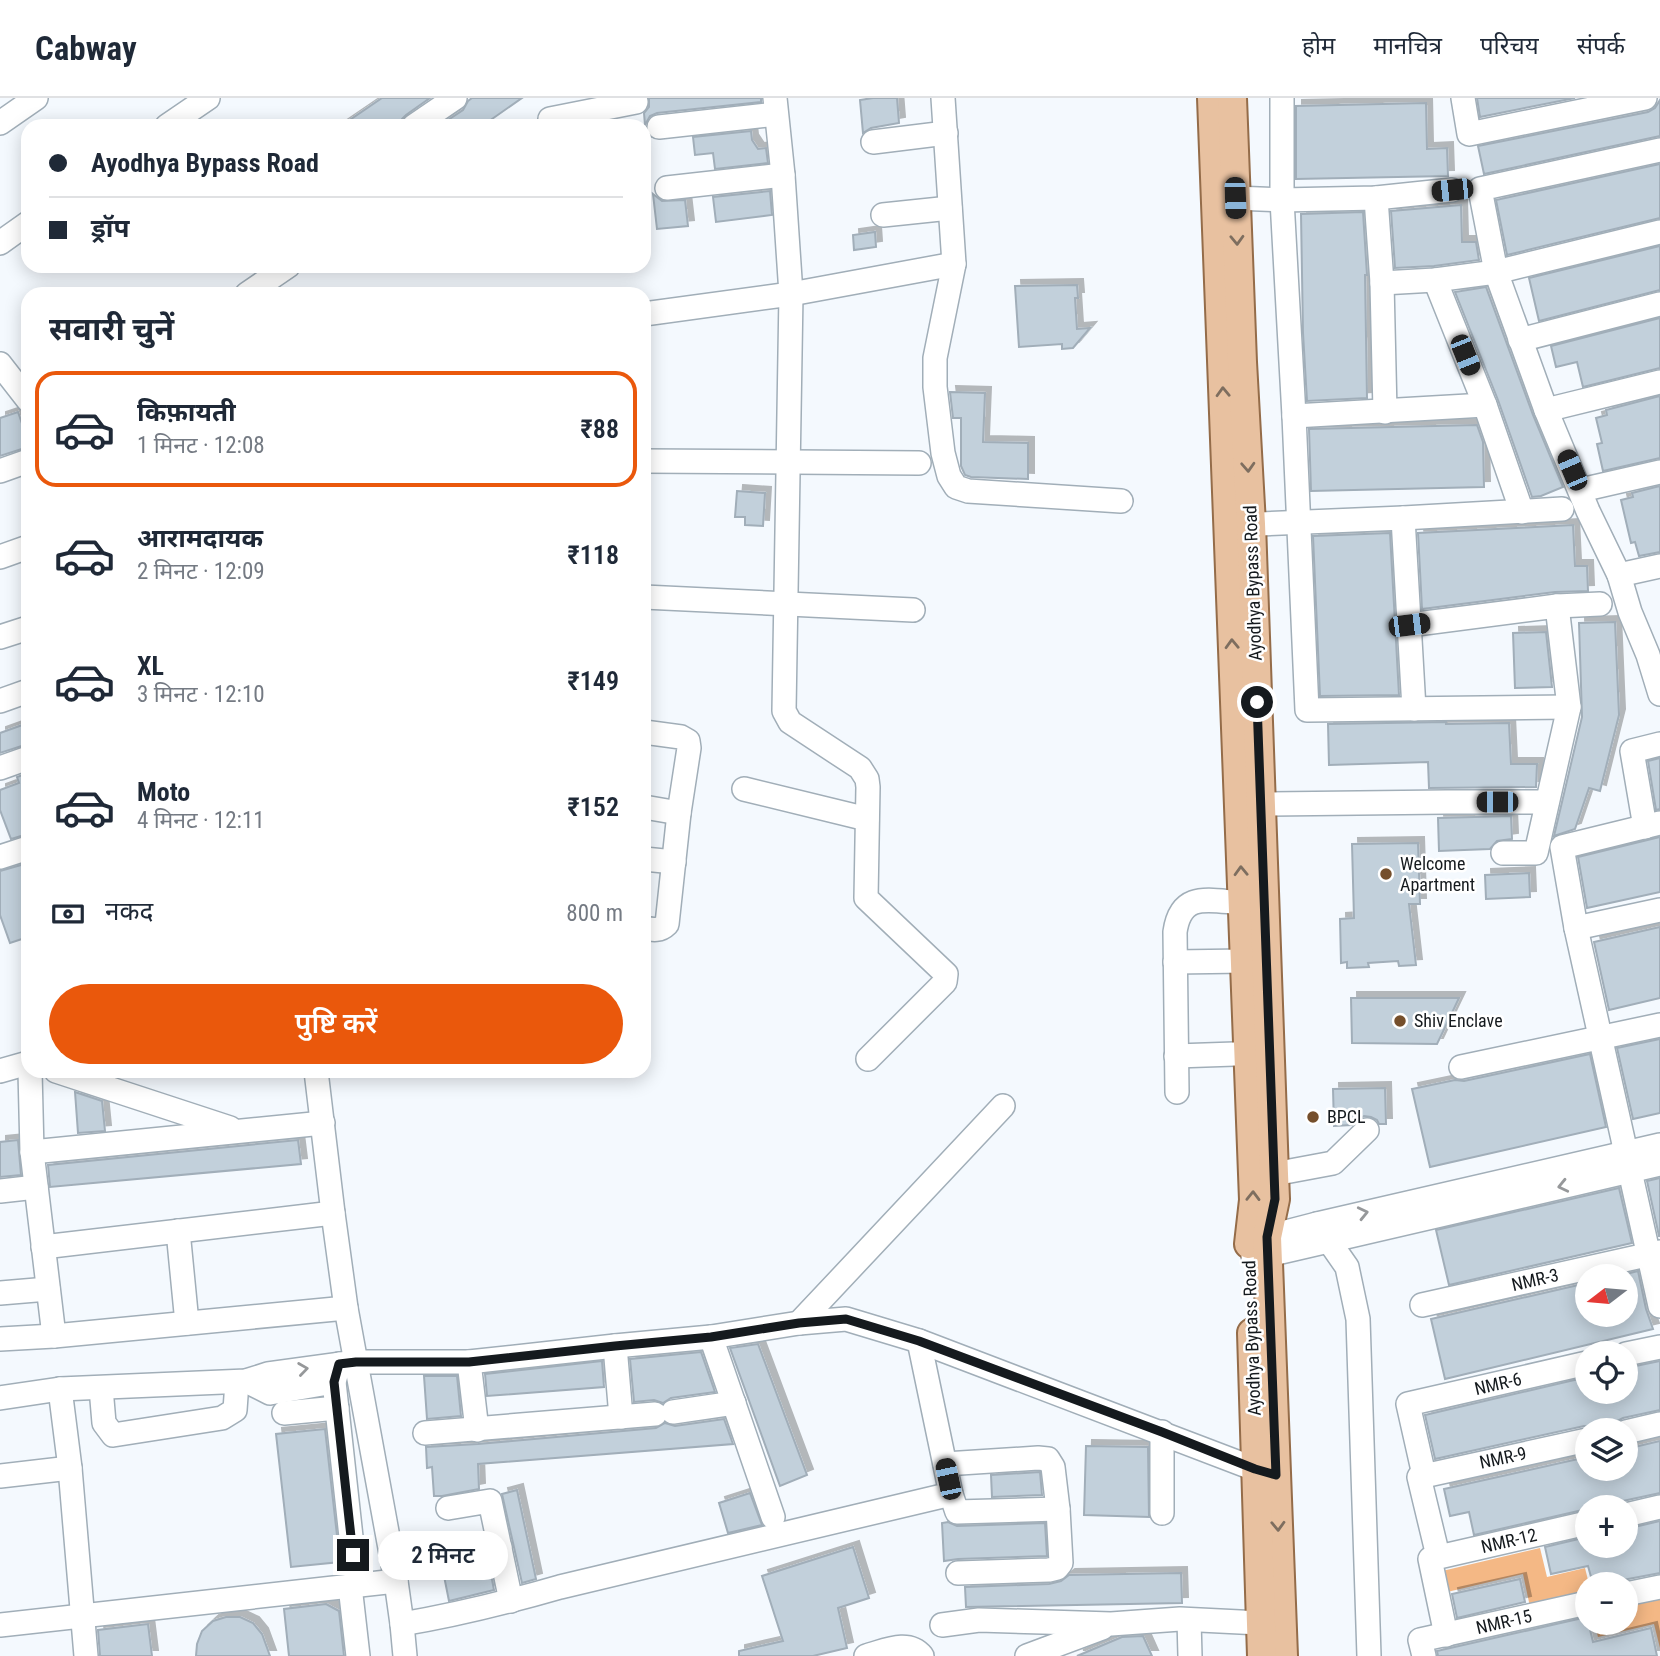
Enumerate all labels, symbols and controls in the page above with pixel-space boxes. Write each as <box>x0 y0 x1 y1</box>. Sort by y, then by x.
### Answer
text: Cabway <box>35 29 137 68</box>
text: होम <box>1302 32 1335 60</box>
text: मानचित्र <box>1373 32 1442 60</box>
text: परिचय <box>1480 32 1539 60</box>
text: संपर्क <box>1577 32 1625 60</box>
text: Ayodhya Bypass Road <box>91 148 319 178</box>
car <box>1224 177 1247 219</box>
car <box>1431 177 1474 203</box>
text: ड्रॉप <box>91 213 129 243</box>
one-way arrow <box>1229 234 1244 245</box>
text: सवारी चुनें <box>49 310 174 348</box>
car <box>1448 332 1483 378</box>
one-way arrow <box>1215 386 1230 397</box>
text: किफ़ायती <box>137 397 236 427</box>
icon: car <box>53 398 116 461</box>
text: ₹88 <box>581 414 619 444</box>
text: 1 मिनट · 12:08 <box>137 432 265 459</box>
car <box>1555 447 1590 493</box>
one-way arrow <box>1240 462 1255 473</box>
street label: Ayodhya Bypass Road <box>1239 505 1266 661</box>
text: आरामदायक <box>137 523 263 553</box>
icon: car <box>53 524 116 587</box>
text: ₹118 <box>568 540 619 570</box>
text: 2 मिनट · 12:09 <box>137 558 265 585</box>
car <box>1387 612 1432 638</box>
one-way arrow <box>1225 638 1240 649</box>
icon: car <box>53 650 116 713</box>
text: XL <box>137 651 164 681</box>
text: ₹149 <box>568 666 619 696</box>
text: 3 मिनट · 12:10 <box>137 681 265 708</box>
route start <box>1241 686 1273 718</box>
icon: car <box>53 776 116 839</box>
text: Moto <box>137 777 190 807</box>
text: ₹152 <box>568 792 619 822</box>
car <box>1477 792 1519 813</box>
text: 4 मिनट · 12:11 <box>137 807 265 834</box>
place label: Welcome Apartment <box>1400 853 1475 895</box>
one-way arrow <box>1234 865 1249 876</box>
marker: Welcome Apartment <box>1378 866 1394 882</box>
icon: cash <box>49 895 87 933</box>
text: नकद <box>105 896 153 926</box>
text: 800 m <box>566 900 623 927</box>
button: पुष्टि करें <box>49 984 623 1064</box>
place label: Shiv Enclave <box>1414 1010 1503 1031</box>
marker: Shiv Enclave <box>1392 1013 1408 1029</box>
place label: BPCL <box>1327 1106 1366 1127</box>
marker: BPCL <box>1305 1109 1321 1125</box>
one-way arrow <box>1557 1178 1569 1193</box>
one-way arrow <box>1246 1190 1261 1201</box>
one-way arrow <box>1357 1207 1369 1221</box>
street label: Ayodhya Bypass Road <box>1238 1260 1265 1416</box>
street label: NMR-3 <box>1509 1264 1560 1295</box>
north arrow <box>1575 1264 1638 1326</box>
map controls <box>1575 1264 1638 1635</box>
button: locate <box>1575 1341 1638 1404</box>
one-way arrow <box>298 1362 309 1377</box>
street label: NMR-6 <box>1472 1368 1523 1399</box>
button: layers <box>1575 1418 1638 1481</box>
street label: NMR-9 <box>1477 1442 1528 1473</box>
car <box>934 1456 963 1502</box>
button: + <box>1575 1495 1638 1558</box>
one-way arrow <box>1271 1521 1286 1532</box>
street label: NMR-12 <box>1479 1524 1539 1557</box>
callout: 2 मिनट <box>378 1530 507 1580</box>
route end <box>337 1539 369 1571</box>
text: 2 मिनट <box>411 1542 475 1569</box>
button: − <box>1575 1572 1638 1635</box>
street label: NMR-15 <box>1474 1605 1534 1638</box>

